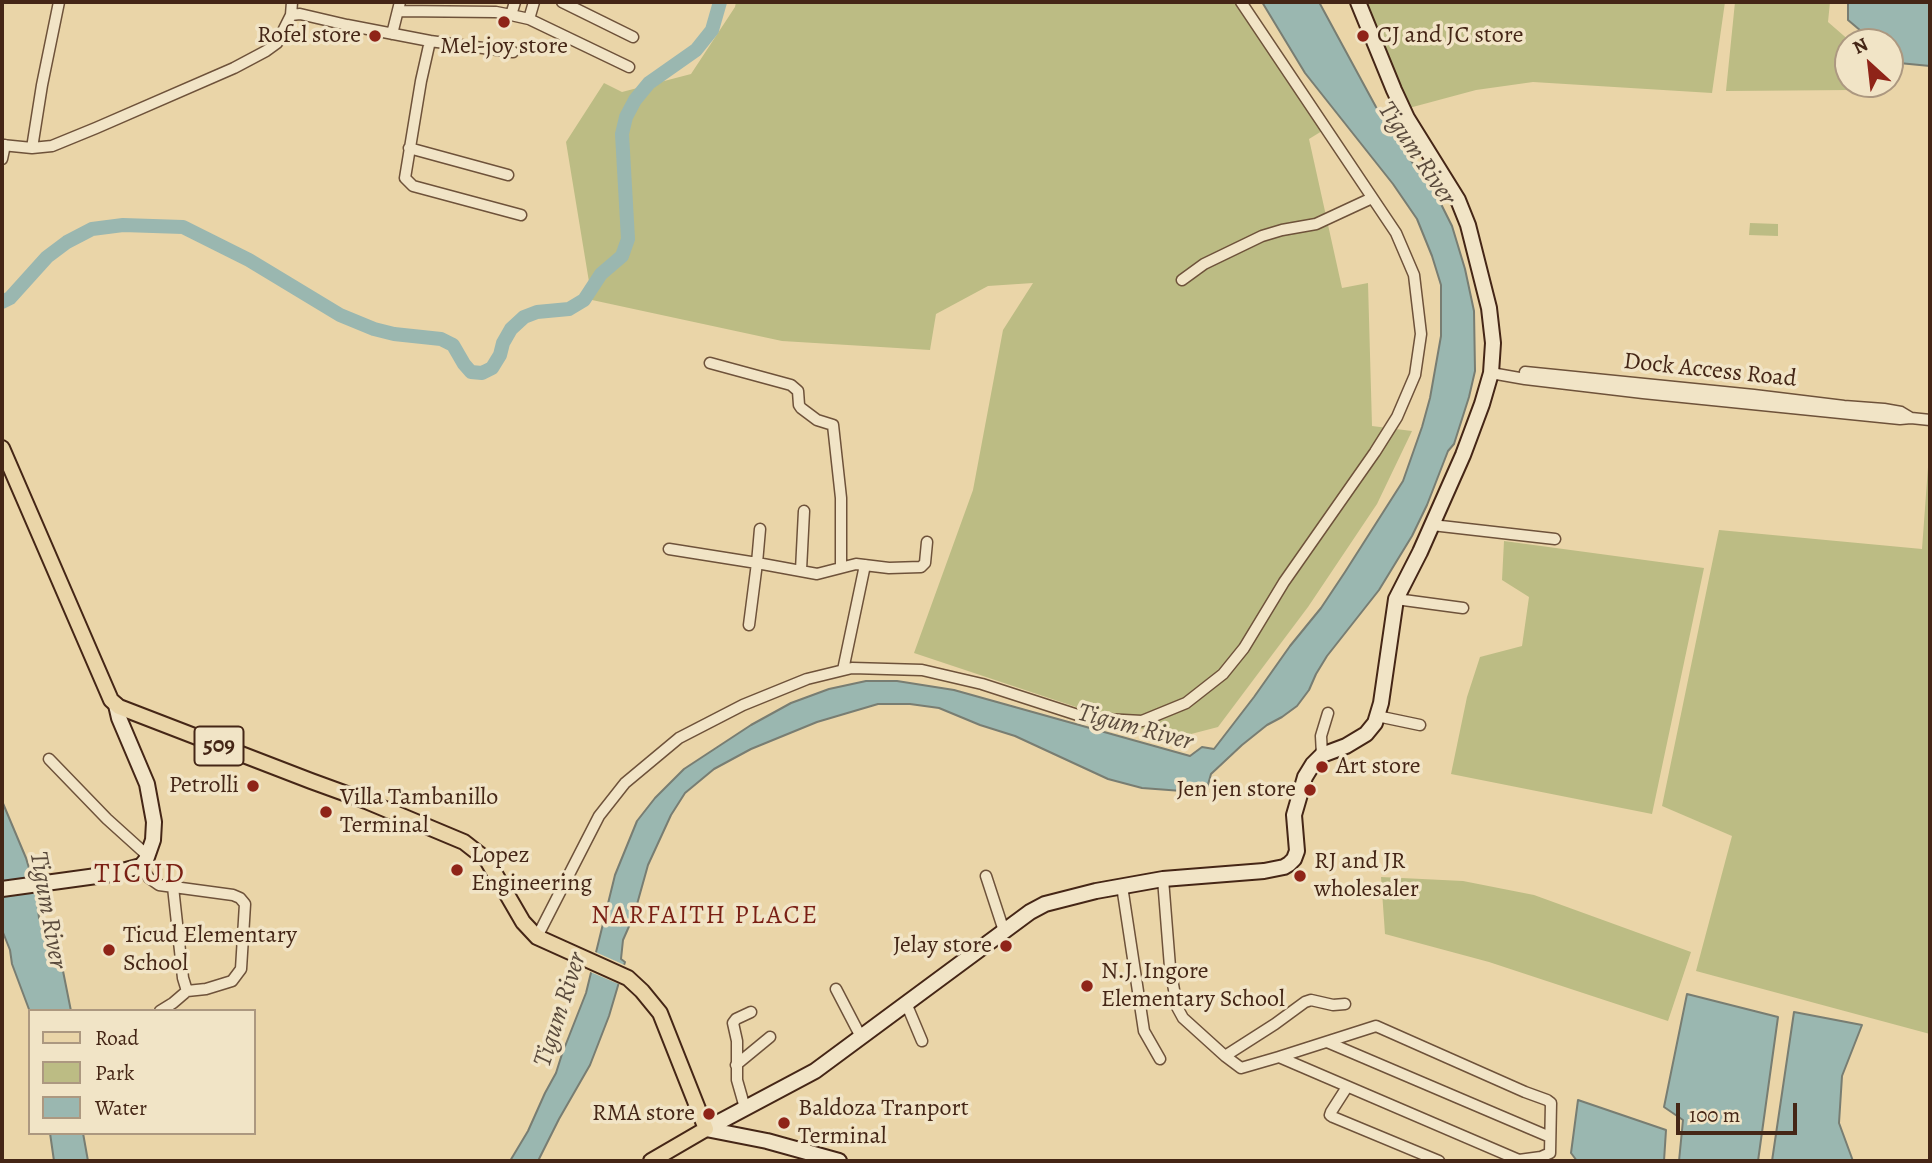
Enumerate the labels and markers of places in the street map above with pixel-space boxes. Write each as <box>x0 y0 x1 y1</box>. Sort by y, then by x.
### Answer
marker: Mel-joy store <box>496 14 512 30</box>
place label: Rofel store <box>257 22 361 50</box>
place label: CJ and JC store <box>1377 22 1523 50</box>
marker: Rofel store <box>367 28 383 44</box>
marker: CJ and JC store <box>1355 28 1371 44</box>
place label: Mel-joy store <box>440 33 568 61</box>
place label: Art store <box>1336 753 1421 781</box>
marker: Art store <box>1314 759 1330 775</box>
place label: Petrolli <box>169 772 239 800</box>
place label: Jen jen store <box>1177 776 1296 804</box>
marker: Petrolli <box>245 778 261 794</box>
marker: Jen jen store <box>1302 782 1318 798</box>
place label: Villa Tambanillo Terminal <box>340 784 498 840</box>
marker: Villa Tambanillo Terminal <box>318 804 334 820</box>
place label: Lopez Engineering <box>471 842 592 898</box>
place label: RJ and JR wholesaler <box>1314 848 1419 904</box>
marker: Lopez Engineering <box>449 862 465 878</box>
marker: RJ and JR wholesaler <box>1292 868 1308 884</box>
place label: Ticud Elementary School <box>123 922 297 978</box>
place label: Jelay store <box>893 932 992 960</box>
marker: Jelay store <box>998 938 1014 954</box>
marker: Ticud Elementary School <box>101 942 117 958</box>
place label: N.J. Ingore Elementary School <box>1101 958 1285 1014</box>
marker: N.J. Ingore Elementary School <box>1079 978 1095 994</box>
place label: Baldoza Tranport Terminal <box>798 1095 969 1151</box>
place label: RMA store <box>592 1100 695 1128</box>
marker: RMA store <box>701 1106 717 1122</box>
marker: Baldoza Tranport Terminal <box>776 1115 792 1131</box>

